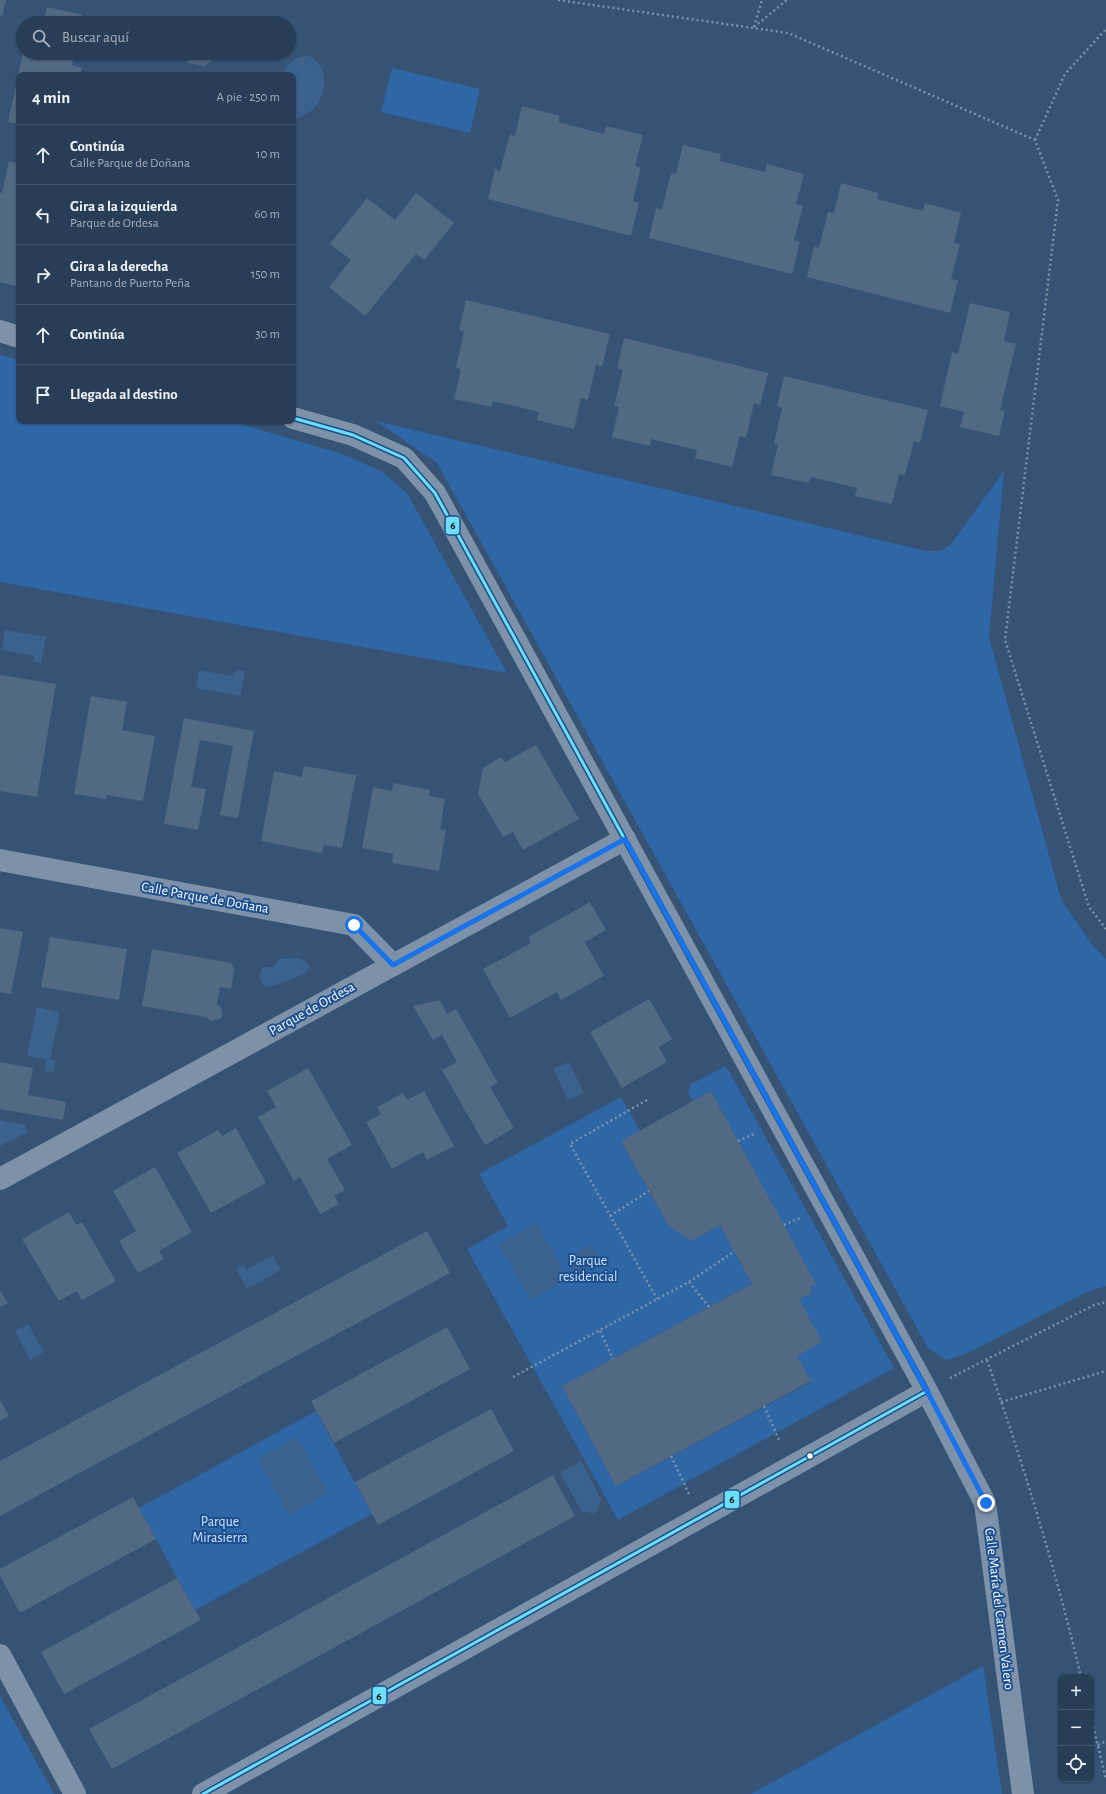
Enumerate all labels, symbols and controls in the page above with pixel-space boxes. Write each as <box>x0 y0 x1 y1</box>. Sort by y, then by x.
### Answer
search box <box>16 16 296 60</box>
icon: search <box>30 27 52 49</box>
text: Buscar aquí <box>62 30 129 45</box>
text: 4 min <box>32 89 70 106</box>
text: A pie · 250 m <box>217 91 280 104</box>
text: Continúa <box>70 139 125 154</box>
icon: ahead <box>32 144 54 166</box>
text: 10 m <box>256 148 280 161</box>
text: Calle Parque de Doñana <box>70 157 190 170</box>
text: Gira a la izquierda <box>70 199 177 214</box>
icon: left <box>32 204 54 226</box>
text: 60 m <box>254 208 280 221</box>
text: Parque de Ordesa <box>70 217 159 230</box>
text: Gira a la derecha <box>70 259 169 274</box>
icon: right <box>32 264 54 286</box>
text: 150 m <box>251 268 280 281</box>
text: Pantano de Puerto Peña <box>70 277 190 290</box>
icon: ahead <box>32 324 54 346</box>
text: Continúa <box>70 327 125 342</box>
text: 30 m <box>255 328 280 341</box>
icon: arrive <box>32 384 54 406</box>
text: Llegada al destino <box>70 387 178 402</box>
line badge: 6 <box>445 516 460 535</box>
text: 6 <box>450 520 456 531</box>
street label: Calle Parque de Doñana <box>140 880 270 916</box>
route start <box>345 916 363 934</box>
street label: Parque de Ordesa <box>267 979 358 1038</box>
park label: Parque residencial <box>558 1254 618 1284</box>
unlabelled marker <box>805 1451 815 1461</box>
line badge: 6 <box>724 1490 740 1509</box>
text: 6 <box>729 1494 735 1505</box>
route end <box>977 1494 995 1512</box>
park label: Parque Mirasierra <box>192 1515 248 1545</box>
street label: Calle María del Carmen Valero <box>982 1527 1016 1691</box>
map controls <box>1058 1674 1094 1782</box>
button: + <box>1058 1674 1094 1710</box>
line badge: 6 <box>372 1686 387 1705</box>
text: 6 <box>376 1691 382 1702</box>
button: − <box>1058 1710 1094 1746</box>
button: locate <box>1058 1746 1094 1782</box>

